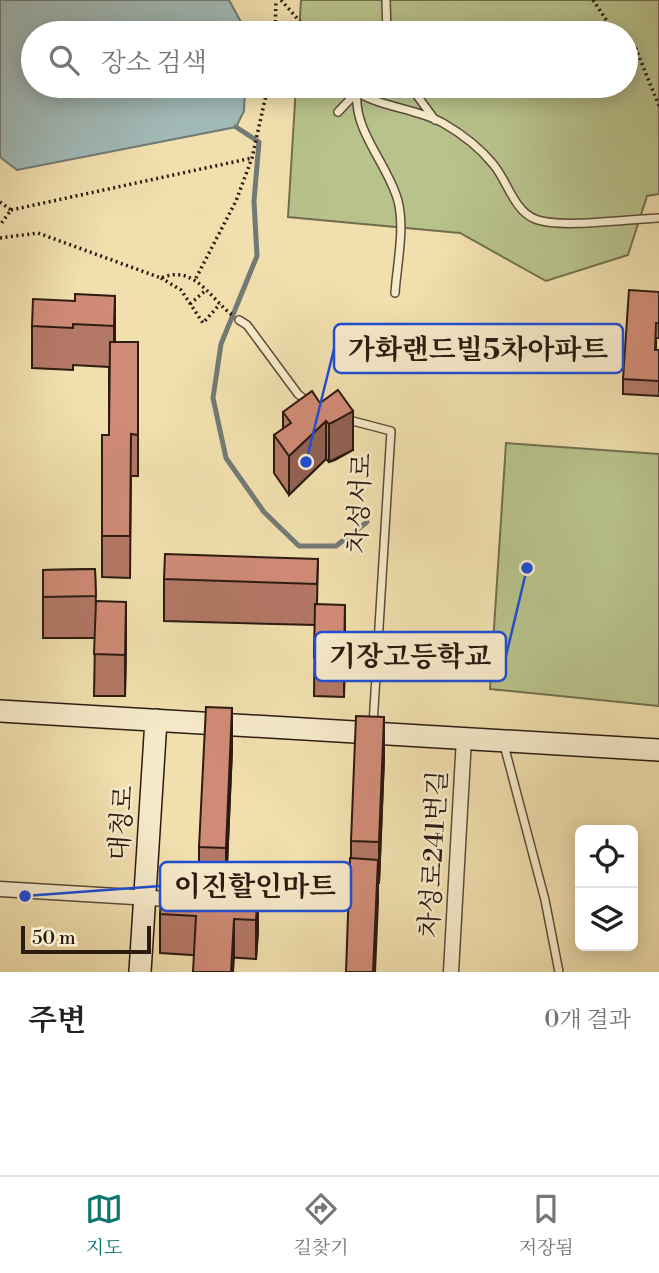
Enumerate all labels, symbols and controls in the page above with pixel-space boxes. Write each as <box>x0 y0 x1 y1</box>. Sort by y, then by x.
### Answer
search box <box>21 21 638 98</box>
icon: search <box>45 41 83 79</box>
text: 장소 검색 <box>101 47 207 79</box>
callout: 가화랜드빌5차아파트 <box>334 324 623 373</box>
text: 가화랜드빌5차아파트 <box>348 333 608 368</box>
street label: 차성서로 <box>341 452 379 554</box>
callout: 기장고등학교 <box>315 632 506 681</box>
text: 기장고등학교 <box>329 640 491 675</box>
street label: 차성로241번길 <box>414 770 454 938</box>
street label: 대청로 <box>103 784 141 862</box>
map controls <box>575 825 638 951</box>
button: locate <box>575 825 638 888</box>
callout: 이진할인마트 <box>160 862 351 911</box>
text: 이진할인마트 <box>174 870 336 905</box>
button: layers <box>575 888 638 951</box>
scale bar <box>21 923 150 955</box>
text: 50 m <box>32 926 76 950</box>
text: 주변 <box>28 1002 86 1040</box>
text: 0개 결과 <box>544 1006 631 1034</box>
tab: 지도 <box>85 1190 123 1260</box>
tab: 길찾기 <box>293 1190 348 1260</box>
tab: 저장됨 <box>519 1190 574 1260</box>

